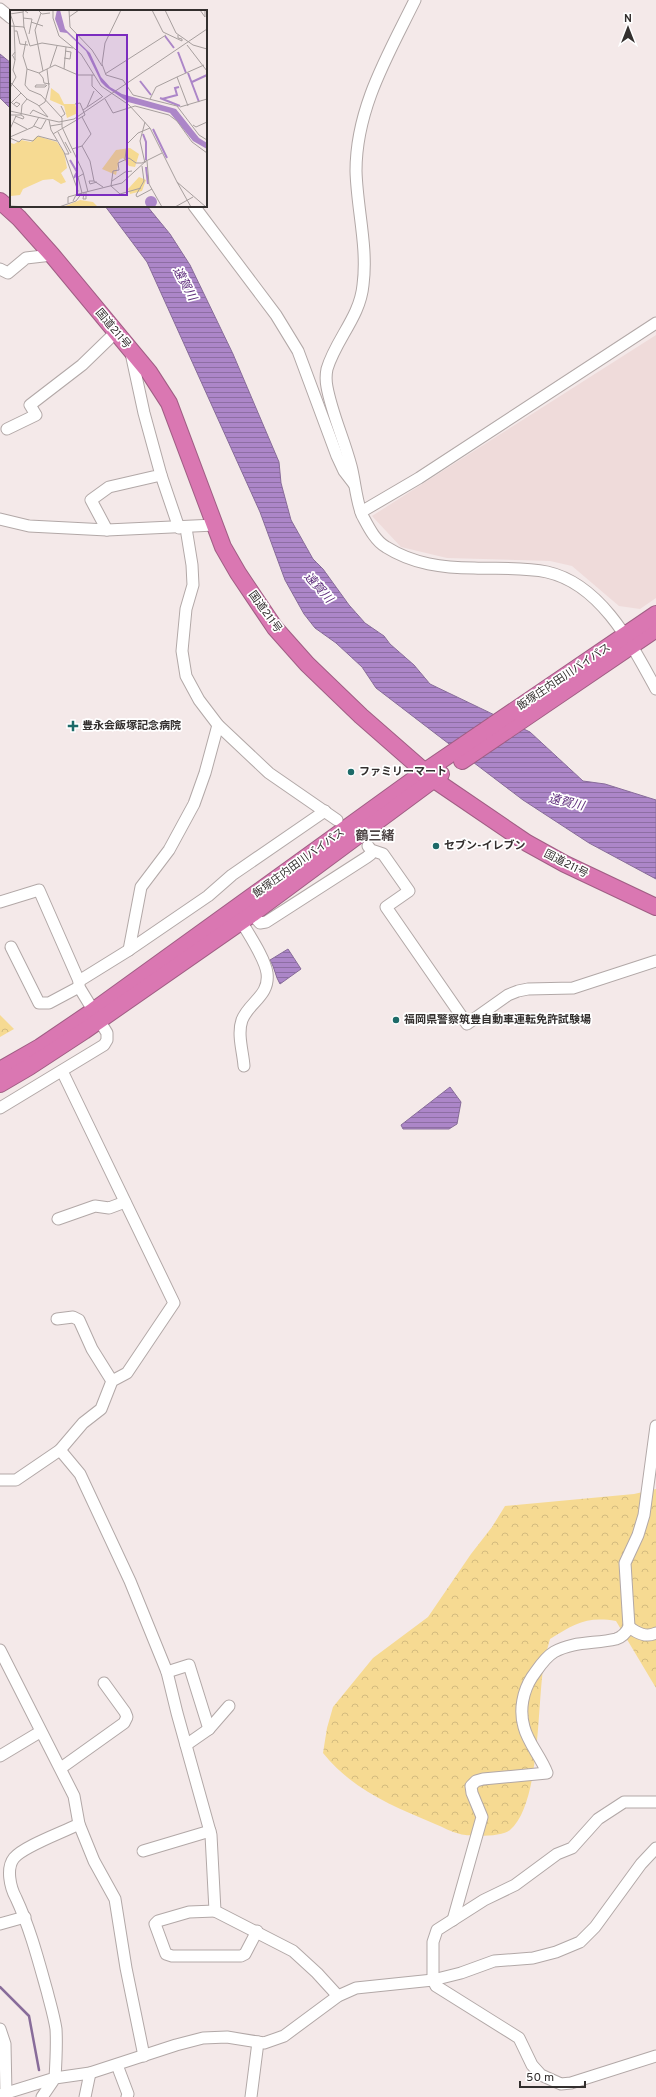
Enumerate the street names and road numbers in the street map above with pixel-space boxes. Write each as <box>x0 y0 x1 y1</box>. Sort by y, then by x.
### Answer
street label: 国道211号 <box>92 306 134 352</box>
street label: 国道211号 <box>245 588 285 636</box>
street label: 飯塚庄内田川バイパス <box>515 641 613 713</box>
street label: 飯塚庄内田川バイパス <box>250 825 348 901</box>
street label: 国道211号 <box>541 847 591 881</box>

